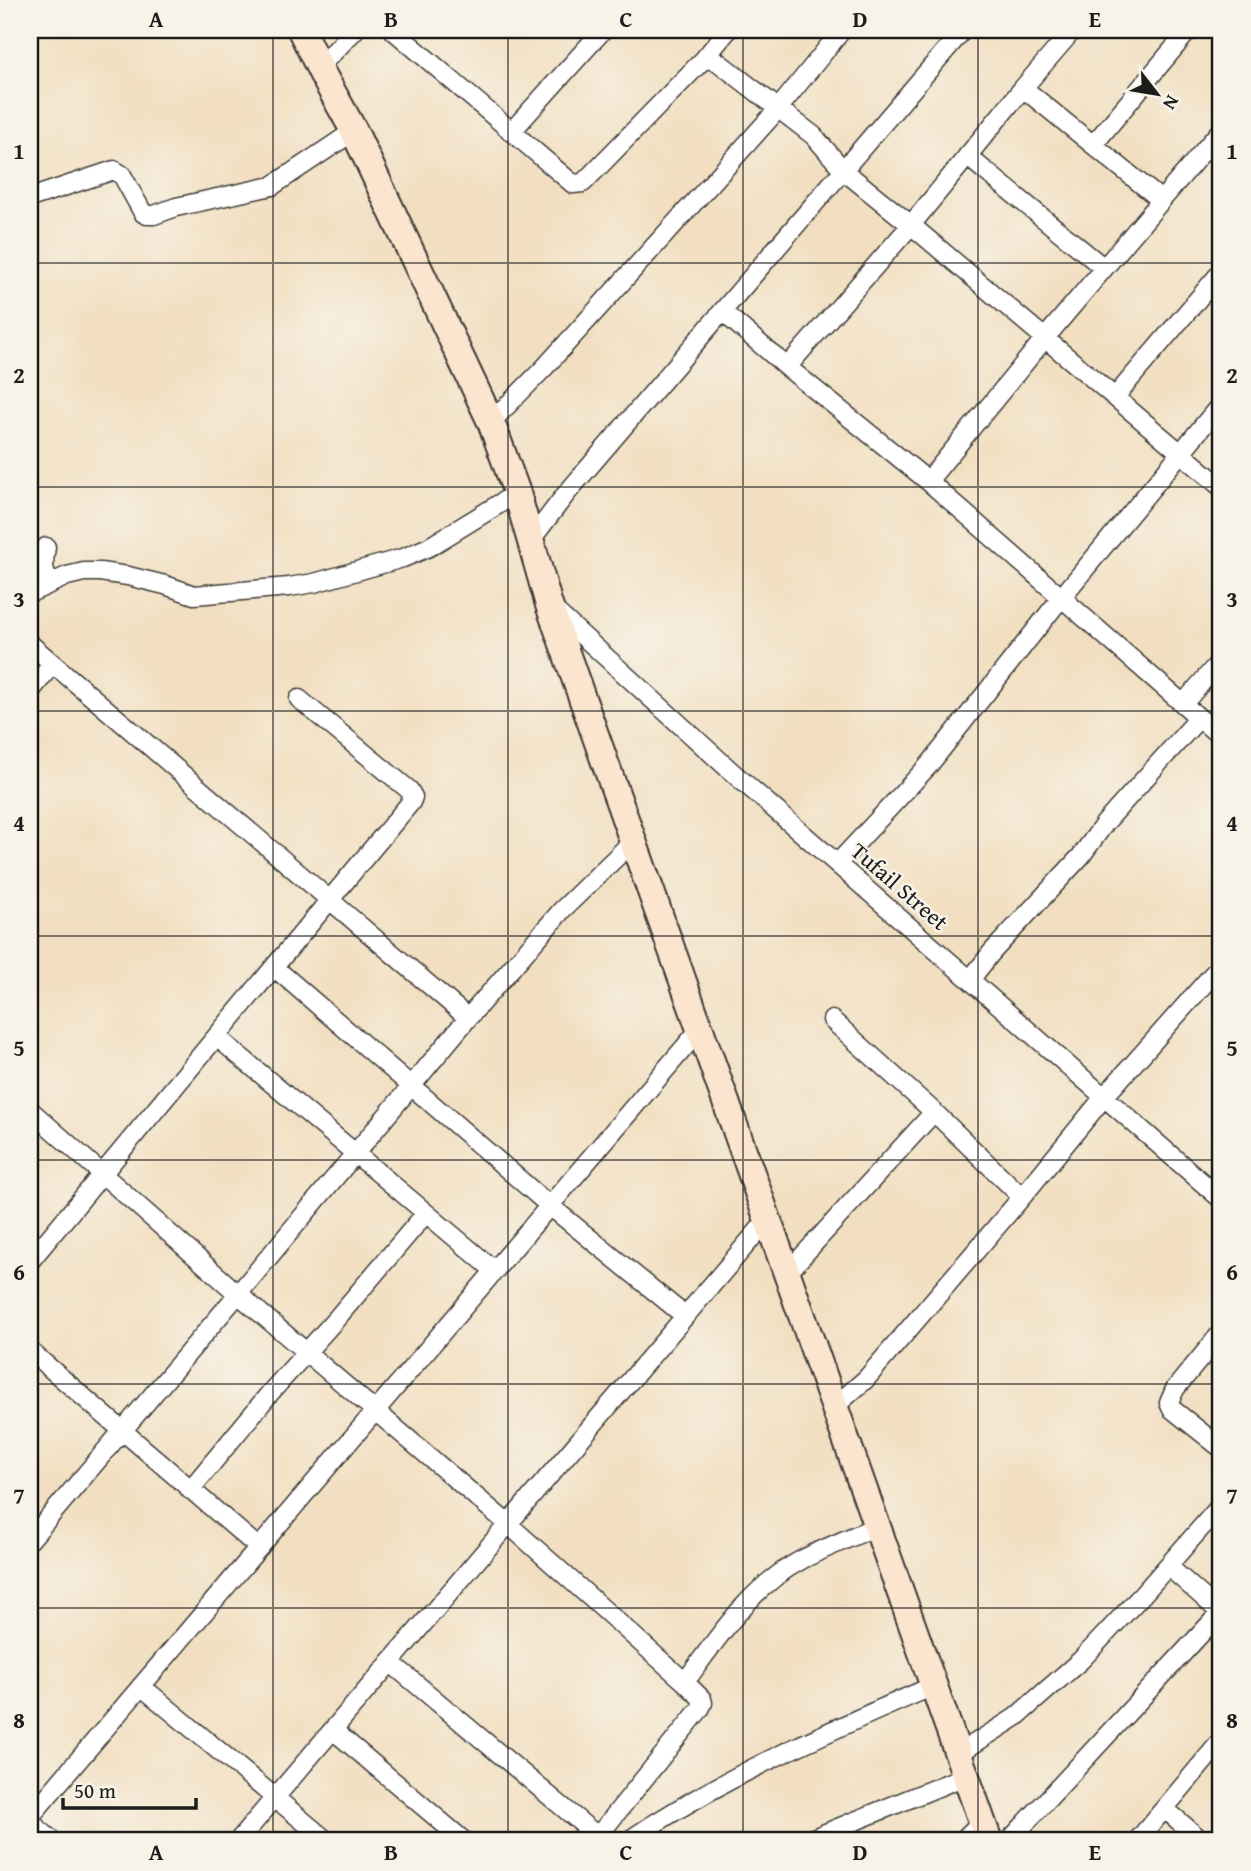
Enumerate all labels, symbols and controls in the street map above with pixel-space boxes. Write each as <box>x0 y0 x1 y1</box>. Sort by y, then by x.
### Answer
text: A <box>149 2 164 35</box>
text: B <box>384 2 398 35</box>
text: C <box>619 2 633 35</box>
text: D <box>853 2 868 35</box>
text: E <box>1089 2 1101 35</box>
north arrow <box>1122 60 1192 130</box>
text: N <box>1156 90 1187 116</box>
text: 1 <box>13 134 25 167</box>
text: 1 <box>1226 134 1238 167</box>
text: 2 <box>13 358 25 391</box>
text: 2 <box>1226 358 1238 391</box>
text: 3 <box>13 582 25 615</box>
text: 3 <box>1226 582 1238 615</box>
text: 4 <box>13 806 25 839</box>
text: 4 <box>1226 806 1238 839</box>
street label: Tufail Street <box>844 834 956 938</box>
text: 5 <box>13 1031 25 1064</box>
text: 5 <box>1226 1031 1238 1064</box>
text: 6 <box>13 1255 25 1288</box>
text: 6 <box>1226 1255 1238 1288</box>
text: 7 <box>13 1479 25 1512</box>
text: 7 <box>1226 1479 1238 1512</box>
text: 8 <box>13 1703 25 1736</box>
text: 8 <box>1226 1703 1238 1736</box>
scale bar <box>63 1766 196 1810</box>
text: 50 m <box>74 1775 116 1806</box>
text: A <box>149 1835 164 1868</box>
text: B <box>384 1835 398 1868</box>
text: C <box>619 1835 633 1868</box>
text: D <box>853 1835 868 1868</box>
text: E <box>1089 1835 1101 1868</box>

